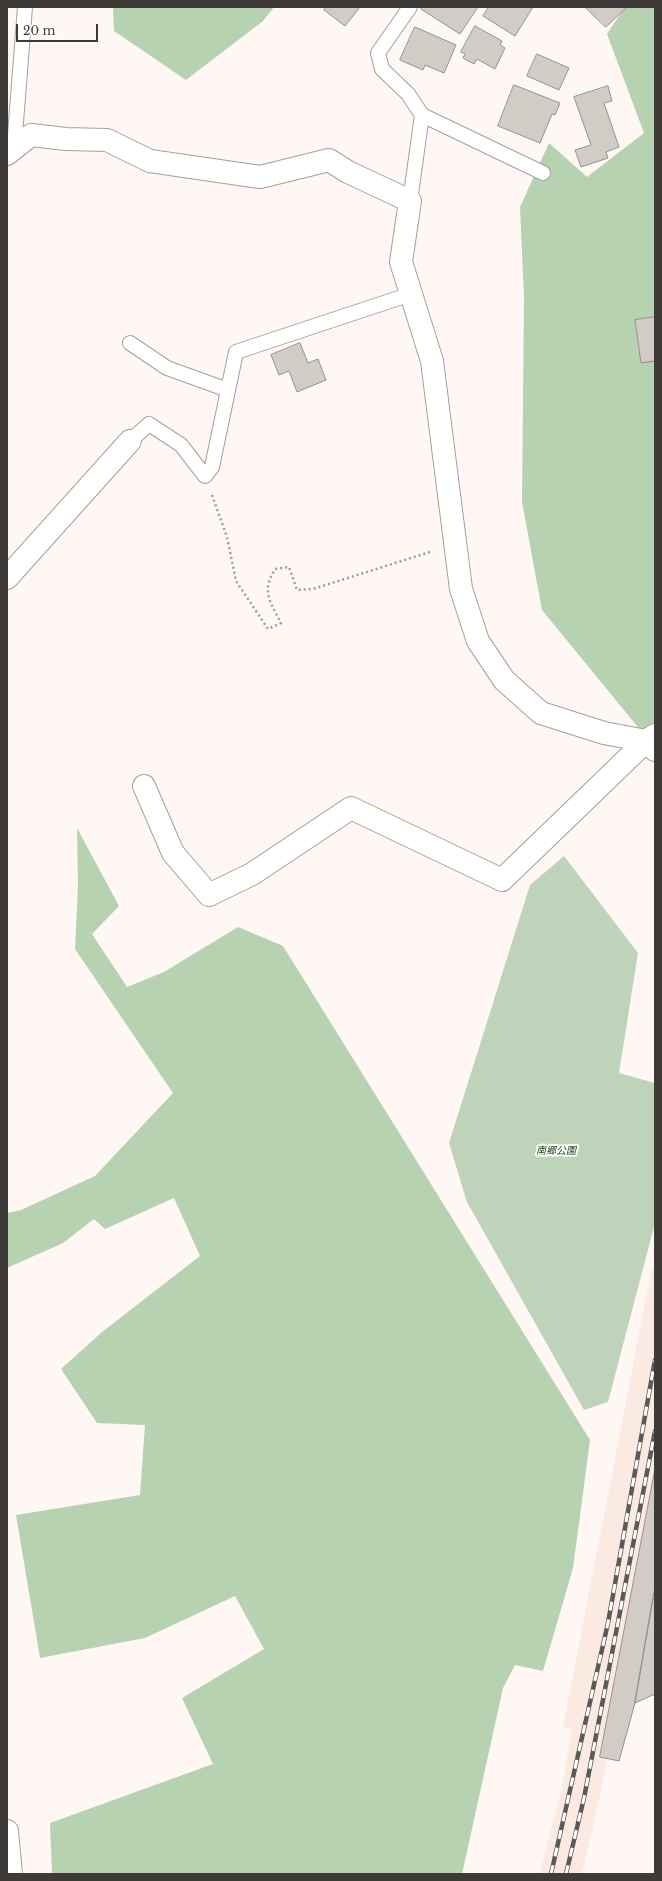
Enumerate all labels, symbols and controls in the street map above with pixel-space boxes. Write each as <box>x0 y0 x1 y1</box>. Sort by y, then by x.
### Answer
scale bar <box>18 16 100 42</box>
text: 20 m <box>23 23 55 38</box>
park label: 南郷公園 <box>536 1145 576 1157</box>

